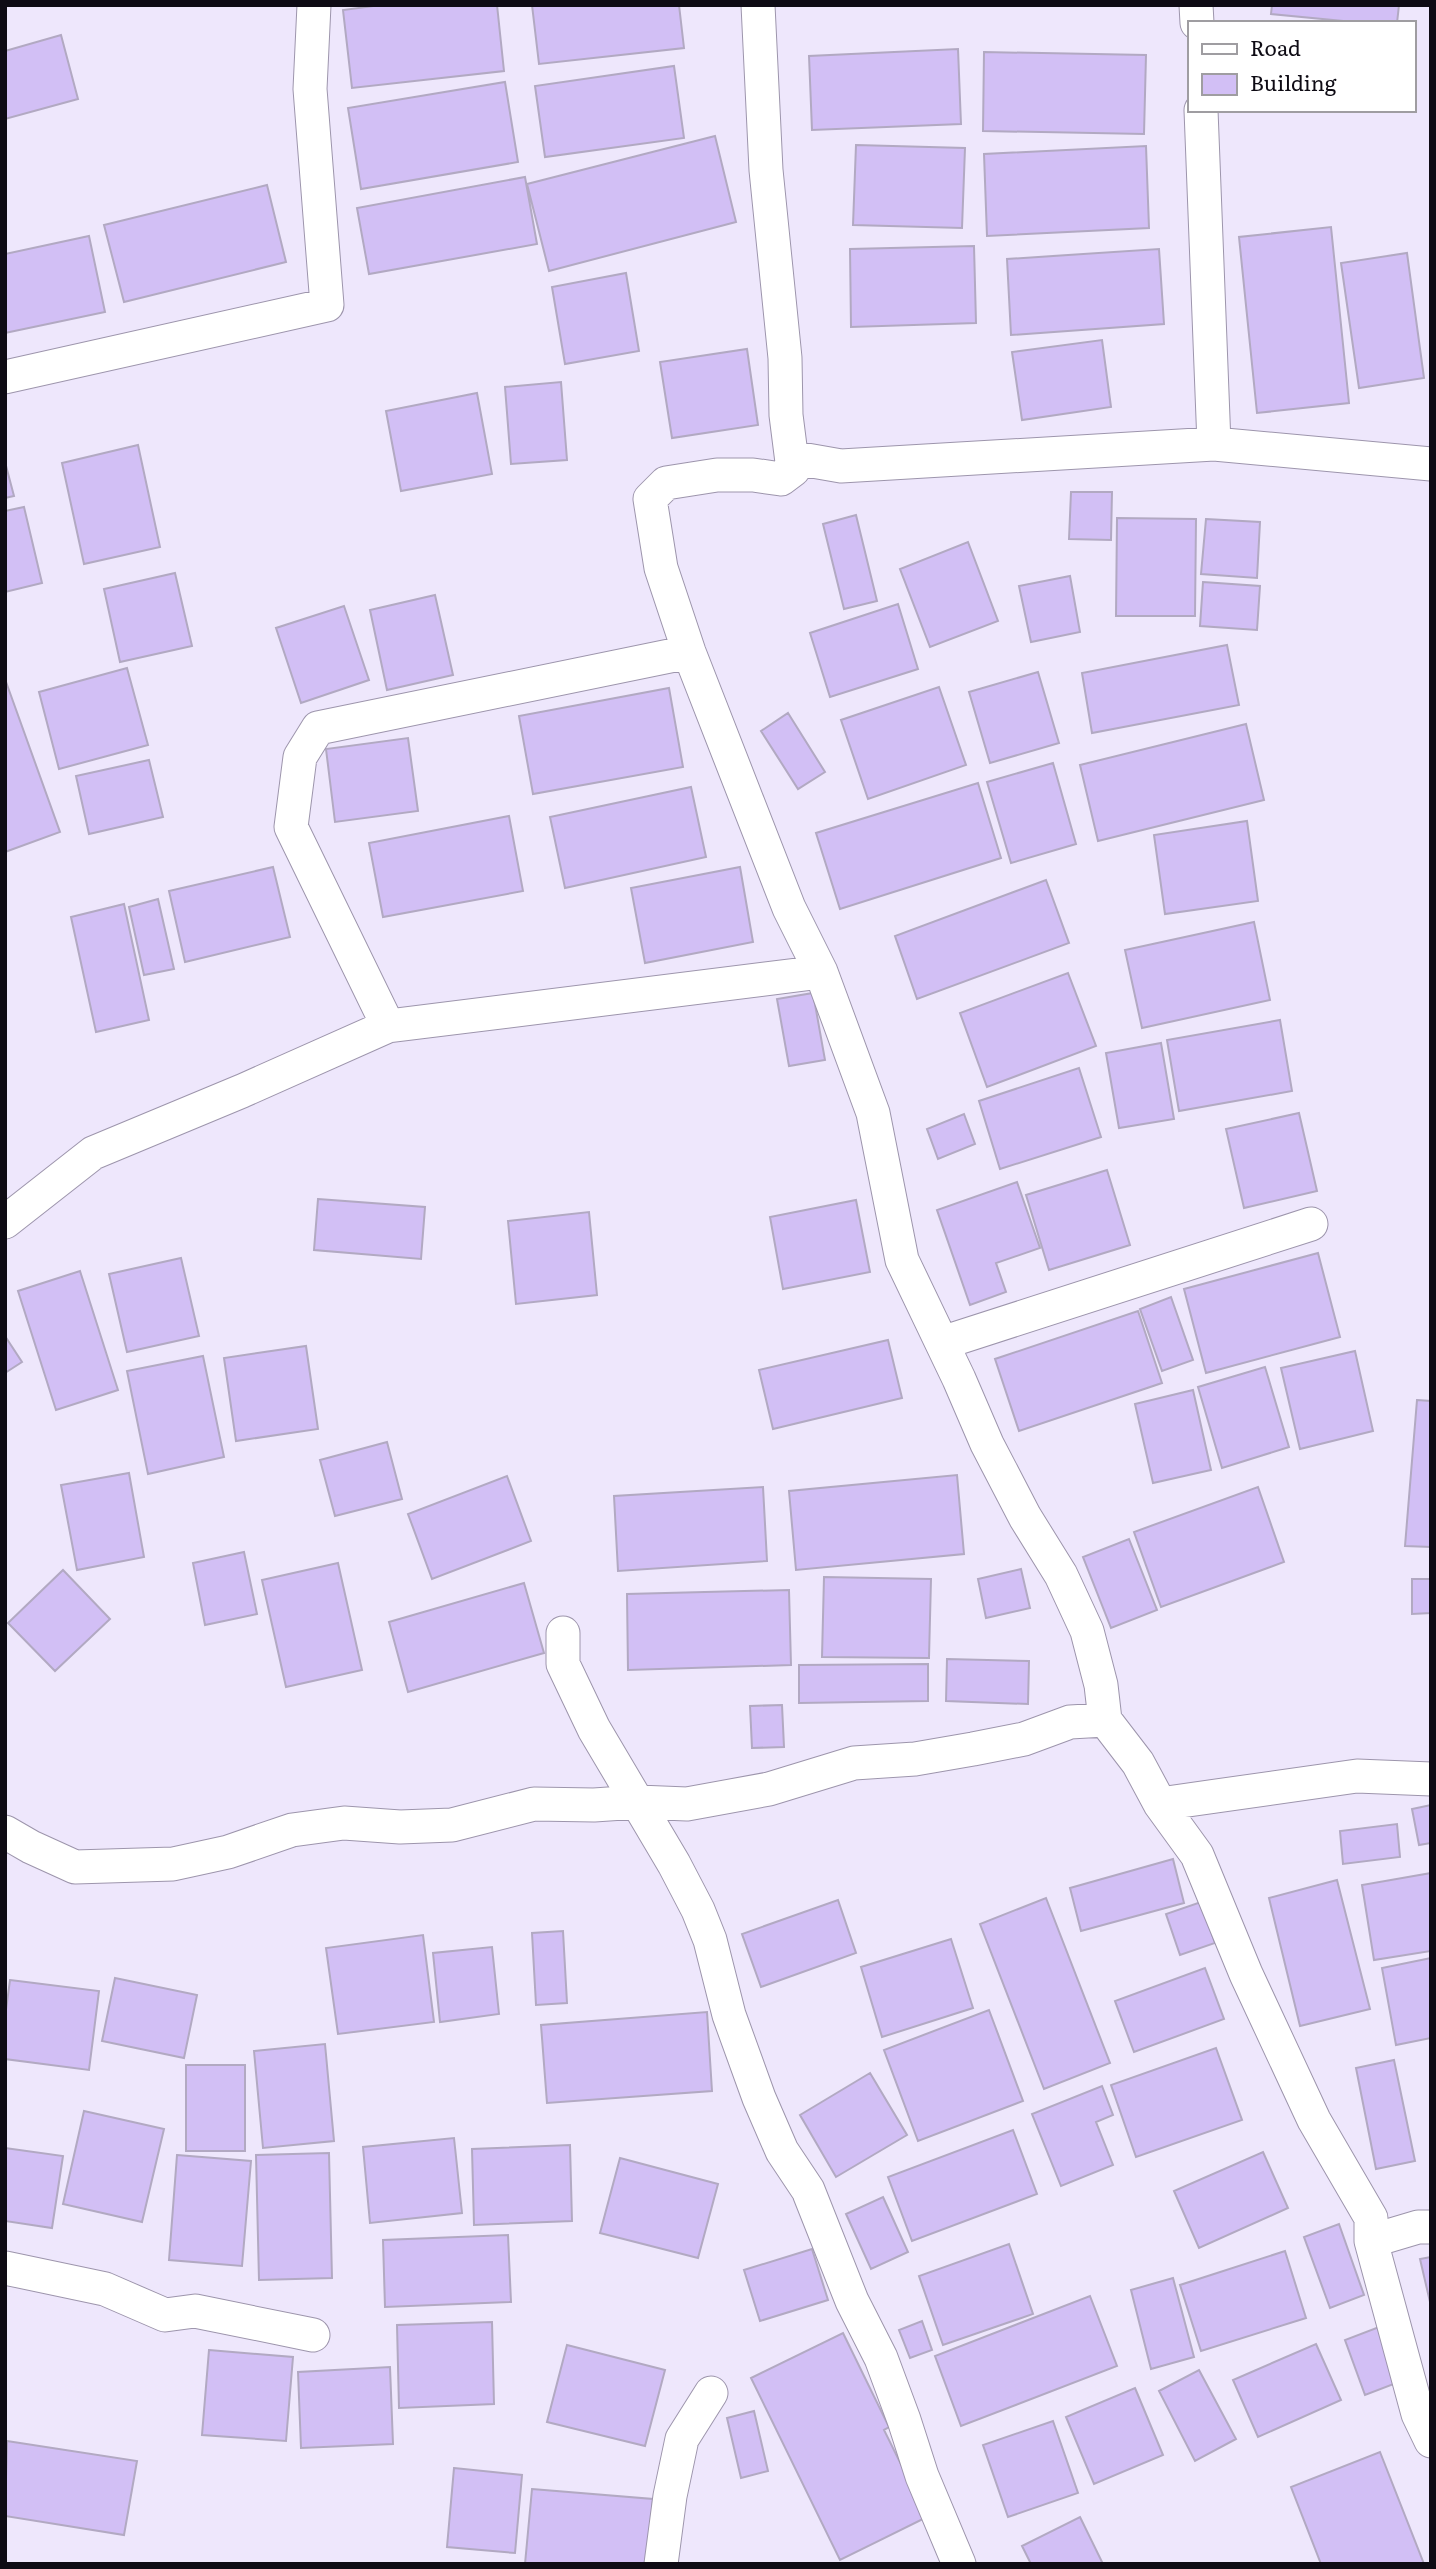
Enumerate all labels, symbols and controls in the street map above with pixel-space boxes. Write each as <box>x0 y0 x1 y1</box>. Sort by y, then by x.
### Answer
legend <box>1188 21 1415 112</box>
text: Road <box>1250 31 1301 62</box>
text: Building <box>1250 66 1337 97</box>

